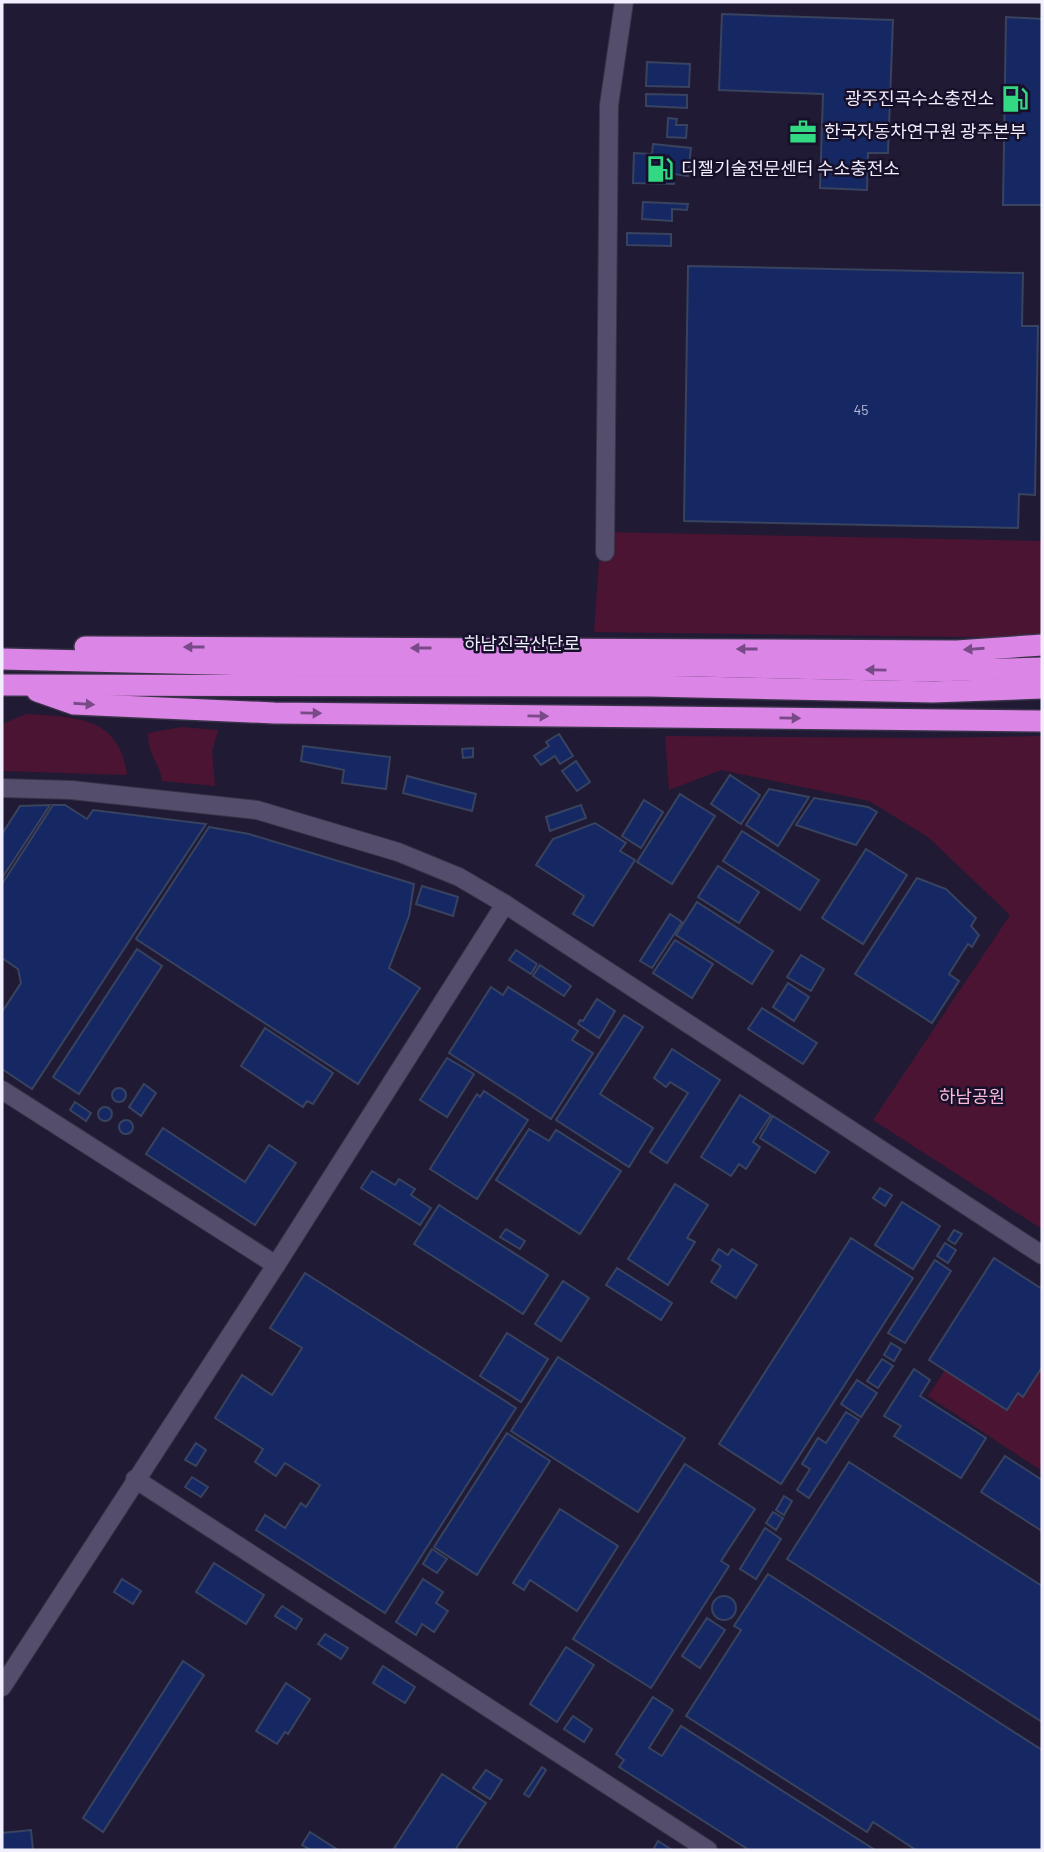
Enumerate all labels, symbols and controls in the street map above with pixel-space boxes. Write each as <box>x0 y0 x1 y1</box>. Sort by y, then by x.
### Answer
fuel station icon: 광주진곡수소충전소 <box>1000 84 1030 114</box>
place label: 광주진곡수소충전소 <box>845 87 994 109</box>
office icon: 한국자동차연구원 광주본부 <box>788 117 818 147</box>
place label: 한국자동차연구원 광주본부 <box>824 120 1026 142</box>
fuel station icon: 디젤기술전문센터 수소충전소 <box>645 154 675 184</box>
place label: 디젤기술전문센터 수소충전소 <box>681 157 900 179</box>
house number: 45 <box>854 401 868 418</box>
street label: 하남진곡산단로 <box>464 632 580 654</box>
one-way arrow <box>182 641 204 653</box>
one-way arrow <box>410 642 432 654</box>
one-way arrow <box>735 643 757 655</box>
one-way arrow <box>963 644 985 655</box>
one-way arrow <box>865 665 887 676</box>
one-way arrow <box>73 699 95 710</box>
one-way arrow <box>300 708 322 719</box>
one-way arrow <box>527 710 549 722</box>
one-way arrow <box>779 713 801 724</box>
park label: 하남공원 <box>939 1085 1005 1107</box>

